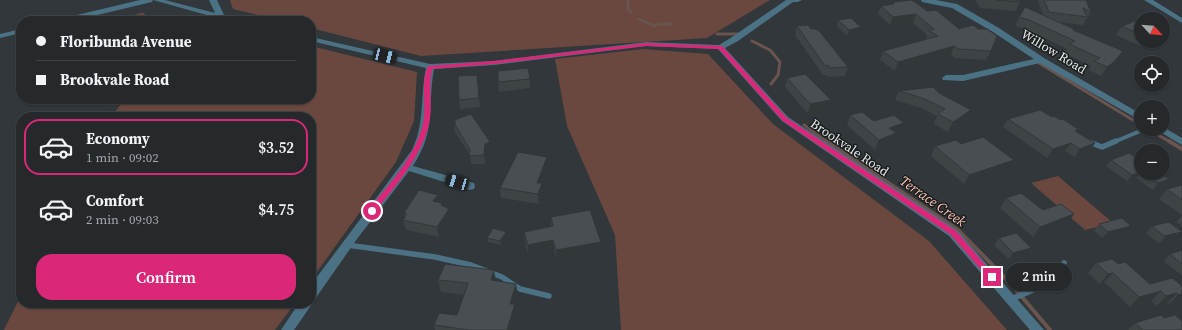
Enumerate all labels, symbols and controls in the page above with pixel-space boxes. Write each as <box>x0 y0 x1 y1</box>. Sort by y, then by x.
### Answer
north arrow <box>1134 12 1170 48</box>
map controls <box>1134 12 1170 180</box>
street label: Willow Road <box>1018 25 1090 78</box>
text: Floribunda Avenue <box>60 31 192 52</box>
car <box>372 47 398 65</box>
button: locate <box>1134 56 1170 92</box>
text: Brookvale Road <box>60 69 169 90</box>
button: + <box>1134 100 1170 136</box>
street label: Brookvale Road <box>807 115 893 180</box>
text: Economy <box>86 128 150 149</box>
icon: car <box>38 129 74 165</box>
text: $3.52 <box>258 137 294 158</box>
button: − <box>1134 144 1170 180</box>
text: 1 min · 09:02 <box>86 149 159 166</box>
water label: Terrace Creek <box>896 171 971 231</box>
car <box>444 173 470 191</box>
text: Comfort <box>86 190 144 211</box>
icon: car <box>38 191 74 227</box>
text: $4.75 <box>258 199 294 220</box>
route start <box>363 202 381 220</box>
text: 2 min · 09:03 <box>86 211 159 228</box>
button: Confirm <box>36 254 296 300</box>
callout: 2 min <box>1006 263 1072 291</box>
route end <box>983 268 1001 286</box>
text: 2 min <box>1022 268 1056 285</box>

